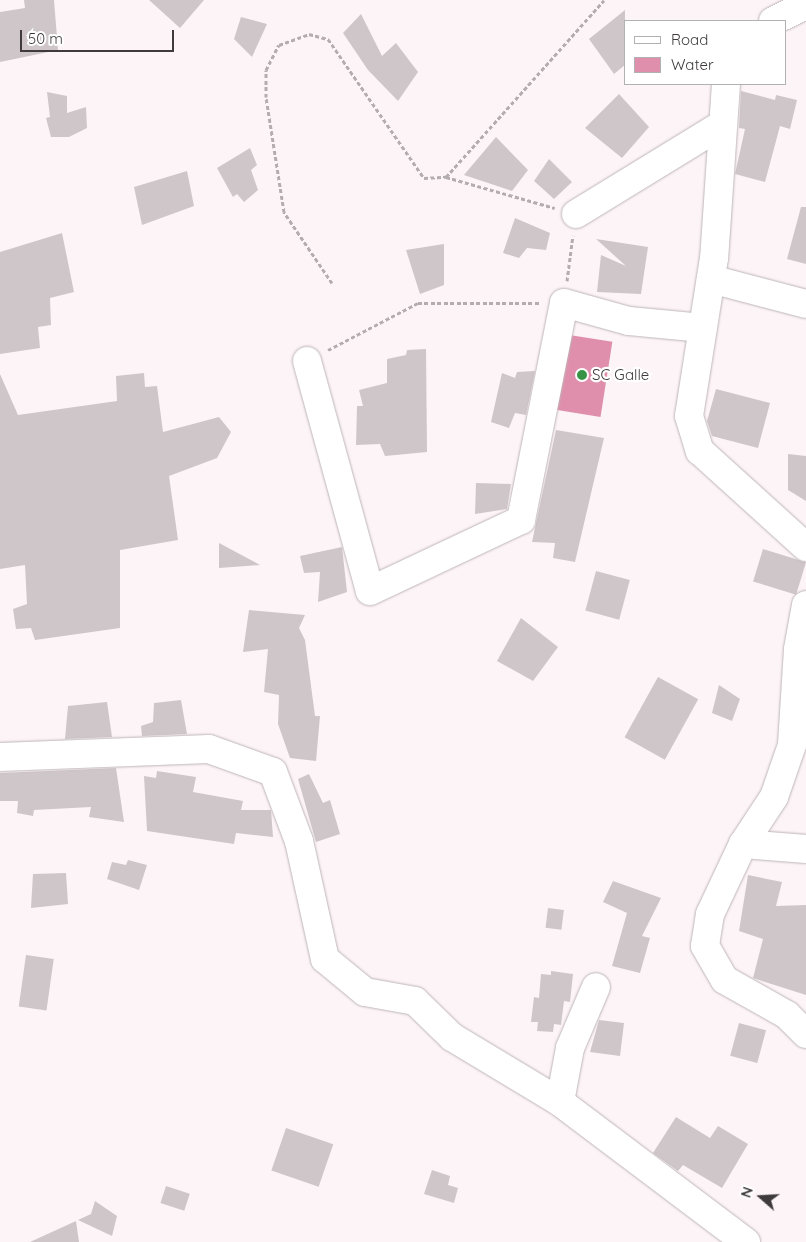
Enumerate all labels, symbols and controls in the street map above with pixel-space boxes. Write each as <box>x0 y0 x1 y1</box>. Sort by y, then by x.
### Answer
scale bar <box>22 20 176 52</box>
legend <box>624 20 786 85</box>
text: 50 m <box>28 29 63 48</box>
text: Road <box>671 30 708 49</box>
text: Water <box>671 55 714 74</box>
place label: SC Galle <box>592 366 649 384</box>
marker: SC Galle <box>576 369 588 381</box>
north arrow <box>736 1172 786 1222</box>
text: N <box>737 1184 757 1200</box>

